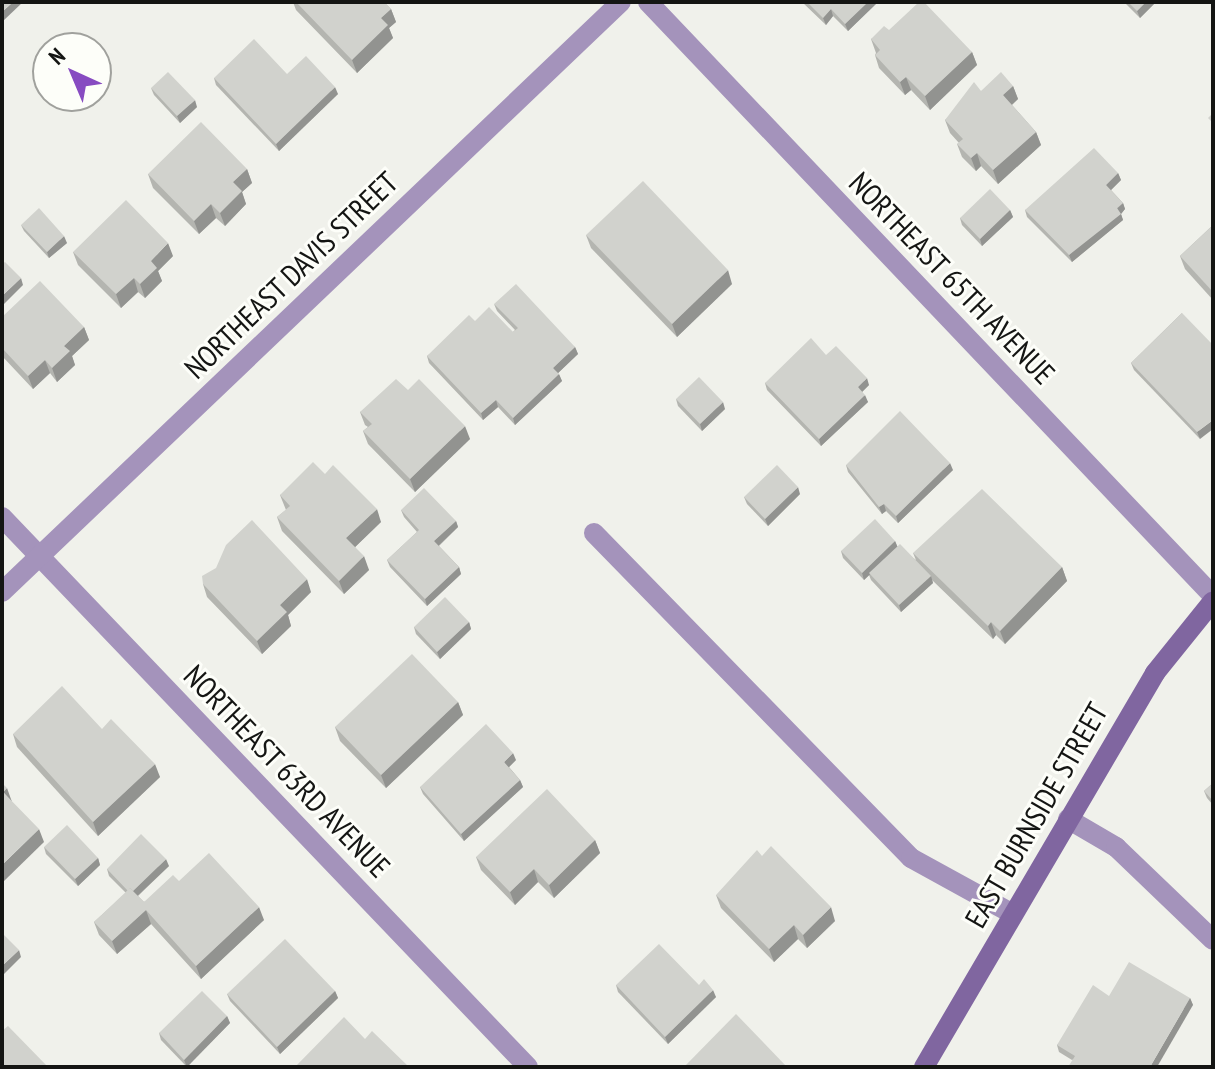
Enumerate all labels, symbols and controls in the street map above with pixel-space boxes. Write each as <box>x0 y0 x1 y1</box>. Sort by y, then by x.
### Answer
north arrow <box>32 32 112 112</box>
text: N <box>43 42 71 70</box>
street label: NORTHEAST DAVIS STREET <box>177 164 405 386</box>
street label: NORTHEAST 65TH AVENUE <box>841 164 1063 392</box>
street label: NORTHEAST 63RD AVENUE <box>176 657 398 885</box>
street label: EAST BURNSIDE STREET <box>957 696 1115 934</box>

